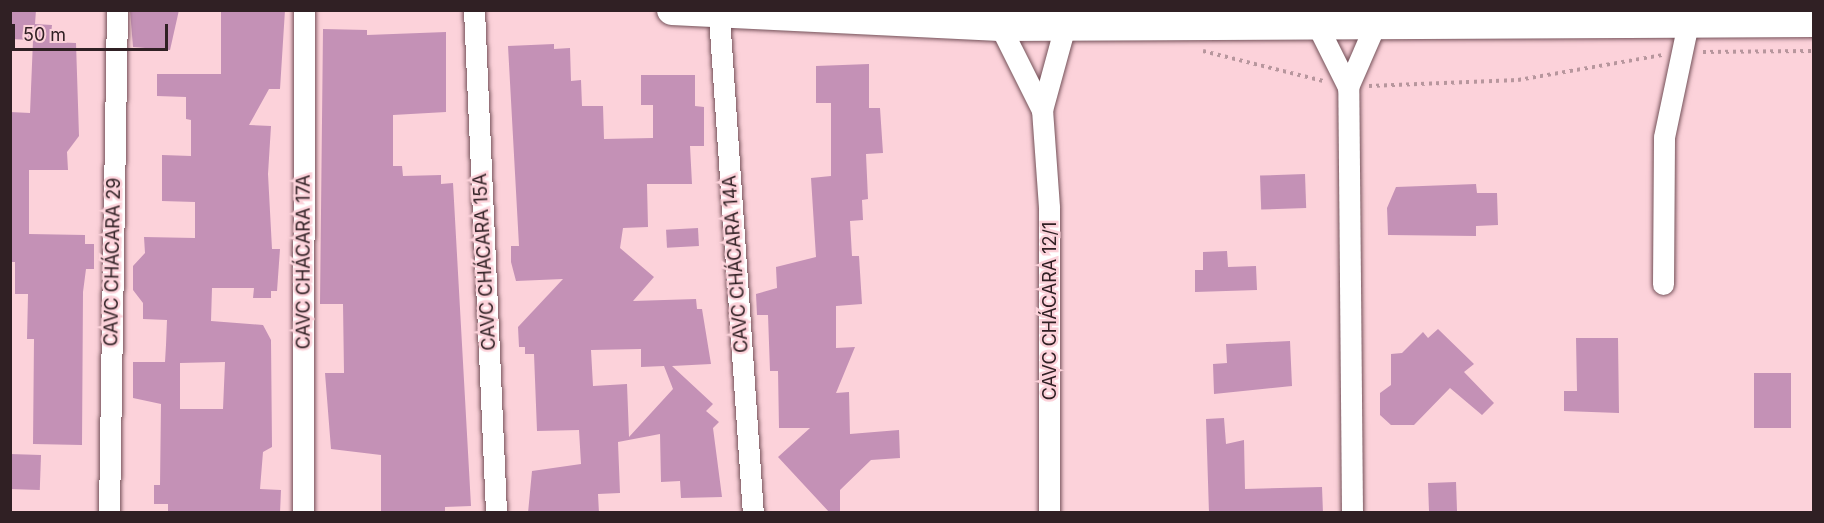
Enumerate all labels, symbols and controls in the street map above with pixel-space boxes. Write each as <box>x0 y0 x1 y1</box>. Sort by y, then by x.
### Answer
scale bar <box>15 12 171 50</box>
text: 50 m <box>23 24 66 45</box>
street label: CAVC CHÁCARA 15A <box>470 173 500 351</box>
street label: CAVC CHÁCARA 14A <box>719 174 753 354</box>
street label: CAVC CHÁCARA 17A <box>293 175 315 349</box>
street label: CAVC CHÁCARA 29 <box>101 177 125 347</box>
street label: CAVC CHÁCARA 12/1 <box>1039 222 1061 400</box>

